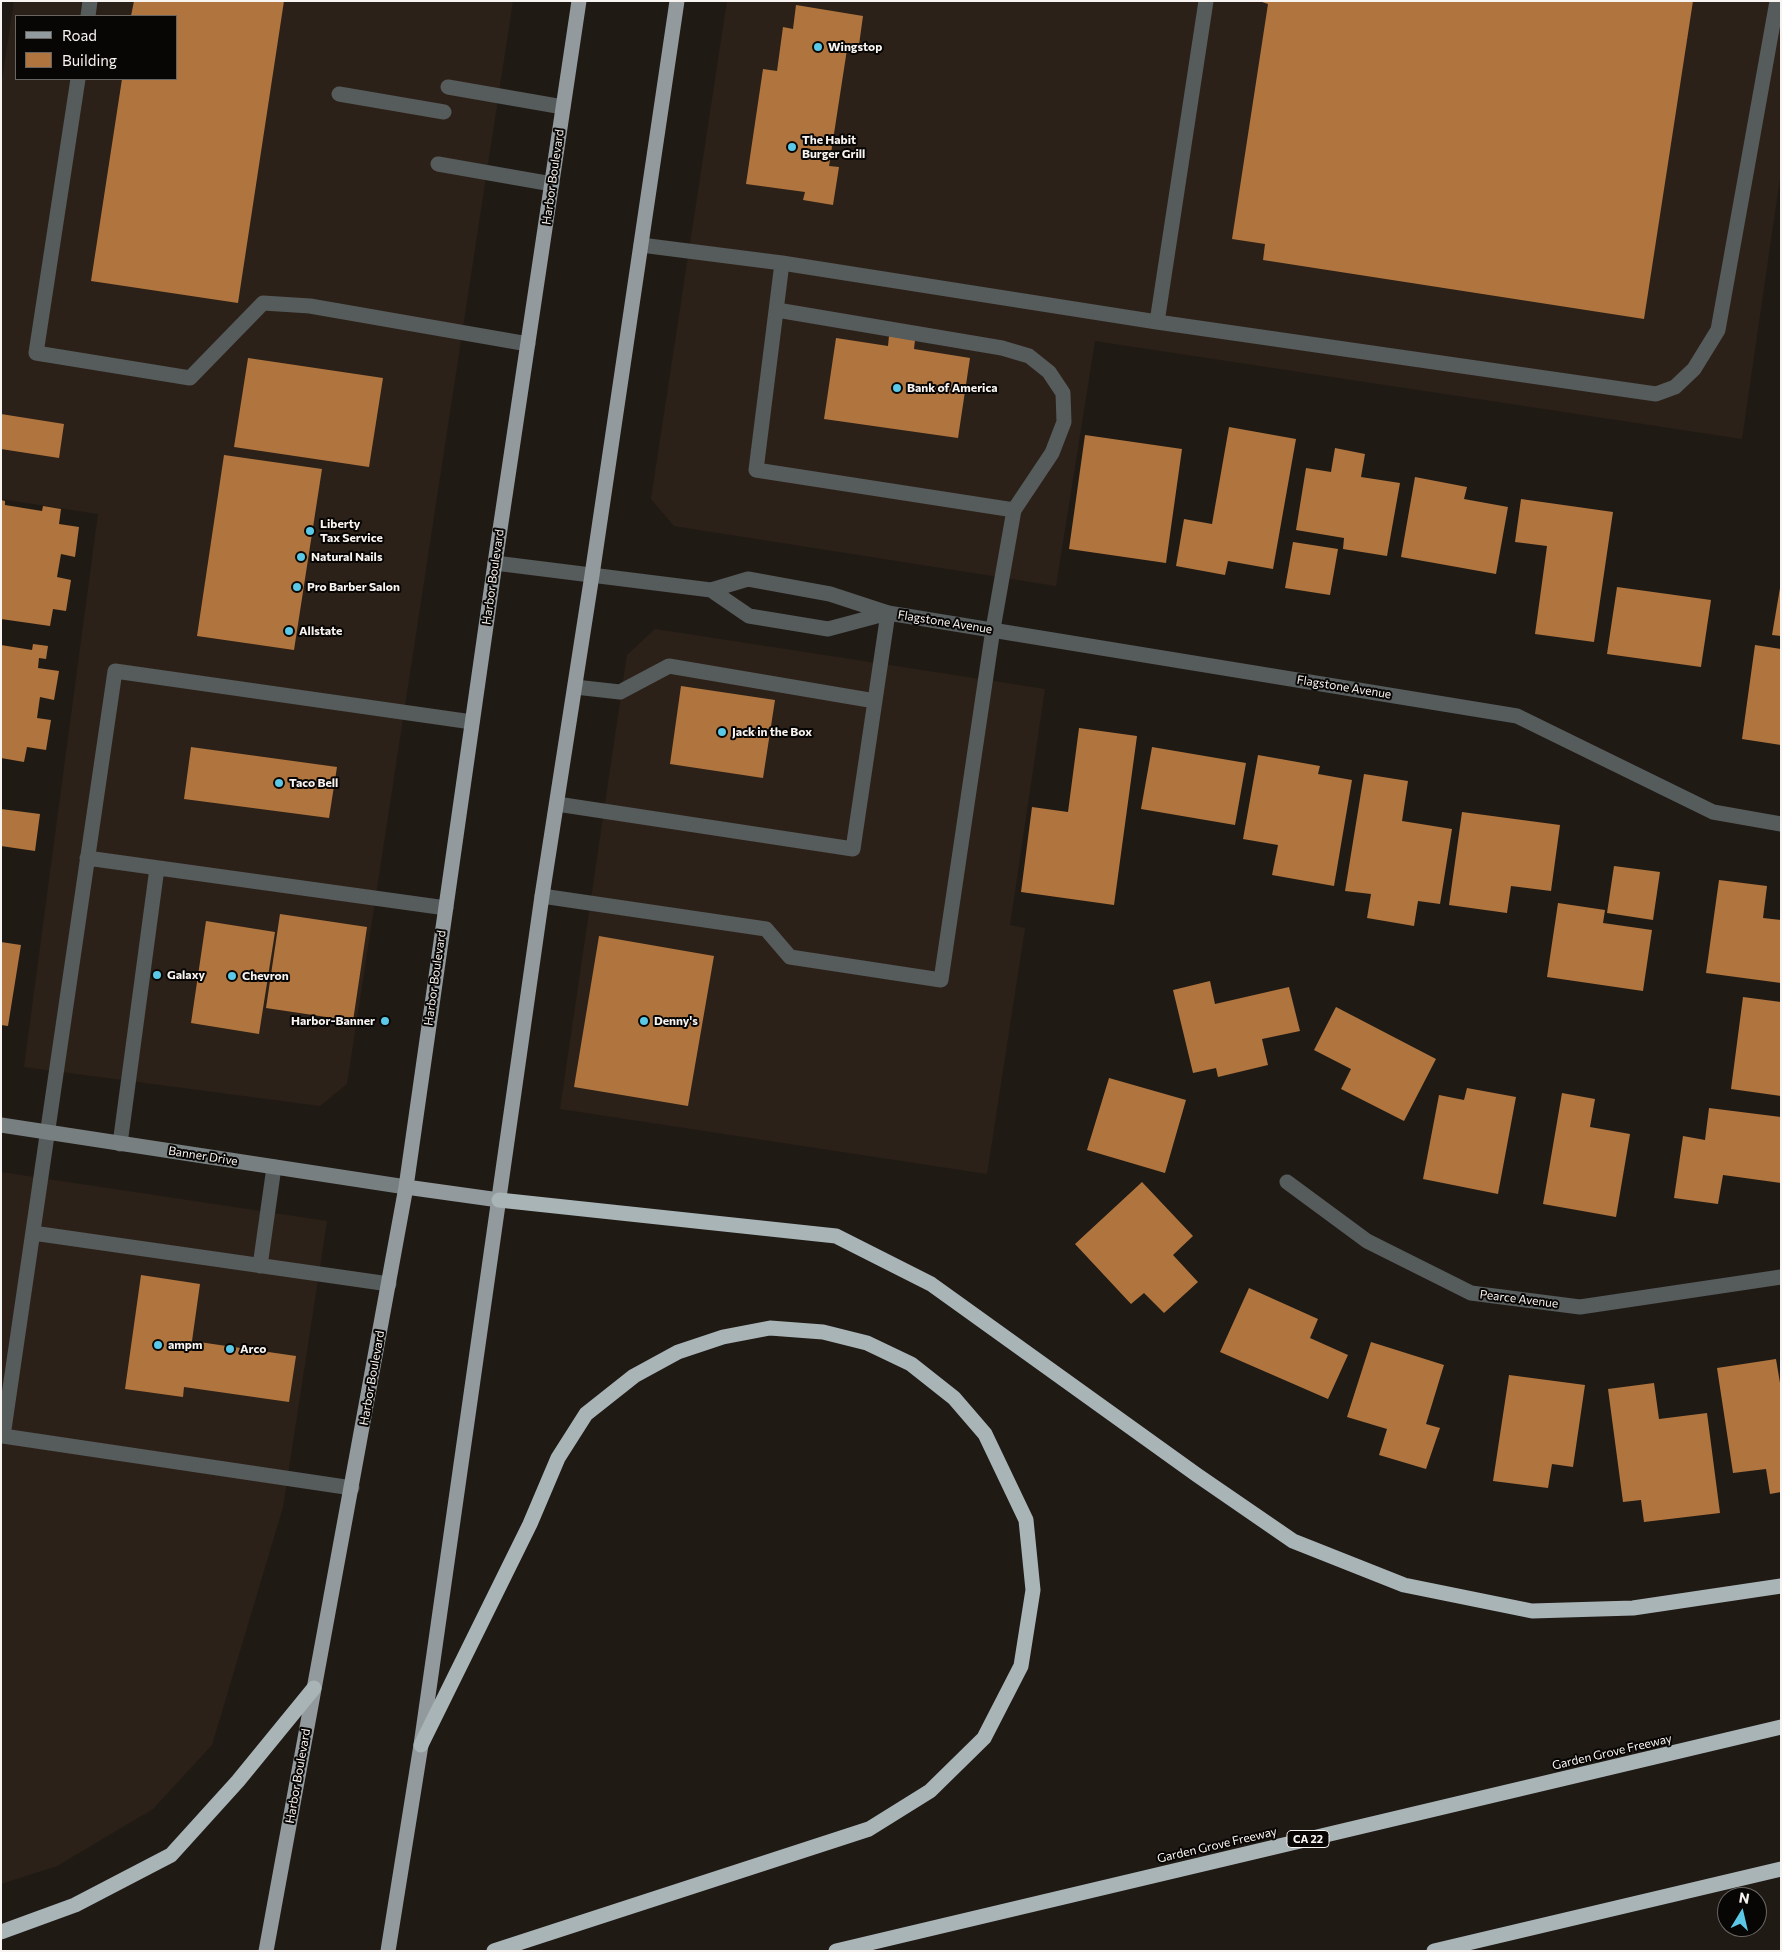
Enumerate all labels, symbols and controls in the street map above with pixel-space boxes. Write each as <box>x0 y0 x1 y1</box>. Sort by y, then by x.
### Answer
legend <box>15 15 178 80</box>
text: Road <box>62 26 97 44</box>
place label: Wingstop <box>828 40 882 54</box>
marker: Wingstop <box>812 41 824 53</box>
text: Building <box>62 51 117 69</box>
street label: Harbor Boulevard <box>539 128 567 226</box>
place label: The Habit Burger Grill <box>802 133 865 161</box>
marker: The Habit Burger Grill <box>786 141 798 153</box>
place label: Bank of America <box>907 381 998 395</box>
marker: Bank of America <box>891 382 903 394</box>
place label: Liberty Tax Service <box>320 517 383 545</box>
marker: Liberty Tax Service <box>304 525 316 537</box>
street label: Harbor Boulevard <box>479 528 507 626</box>
place label: Natural Nails <box>311 550 382 564</box>
marker: Natural Nails <box>295 551 307 563</box>
place label: Pro Barber Salon <box>307 580 400 594</box>
marker: Pro Barber Salon <box>291 581 303 593</box>
street label: Flagstone Avenue <box>897 607 993 637</box>
place label: Allstate <box>299 624 342 638</box>
marker: Allstate <box>283 625 295 637</box>
street label: Flagstone Avenue <box>1296 672 1392 702</box>
place label: Jack in the Box <box>732 725 812 739</box>
marker: Jack in the Box <box>716 726 728 738</box>
place label: Taco Bell <box>289 776 338 790</box>
marker: Taco Bell <box>273 777 285 789</box>
street label: Harbor Boulevard <box>421 929 449 1027</box>
place label: Galaxy <box>167 968 205 982</box>
marker: Galaxy <box>151 969 163 981</box>
place label: Chevron <box>242 969 289 983</box>
marker: Chevron <box>226 970 238 982</box>
place label: Harbor-Banner <box>291 1014 375 1028</box>
place label: Denny's <box>654 1014 698 1028</box>
marker: Harbor-Banner <box>379 1015 391 1027</box>
marker: Denny's <box>638 1015 650 1027</box>
street label: Banner Drive <box>167 1143 239 1169</box>
street label: Pearce Avenue <box>1479 1287 1559 1311</box>
street label: Harbor Boulevard <box>357 1329 387 1427</box>
place label: ampm <box>168 1338 202 1352</box>
marker: ampm <box>152 1339 164 1351</box>
place label: Arco <box>240 1342 266 1356</box>
marker: Arco <box>224 1343 236 1355</box>
street label: Harbor Boulevard <box>283 1727 313 1825</box>
street label: Garden Grove Freeway <box>1551 1731 1673 1773</box>
street label: Garden Grove Freeway <box>1156 1824 1278 1866</box>
road number: CA 22 <box>1287 1830 1329 1848</box>
north arrow <box>1717 1887 1767 1937</box>
text: N <box>1738 1888 1751 1907</box>

